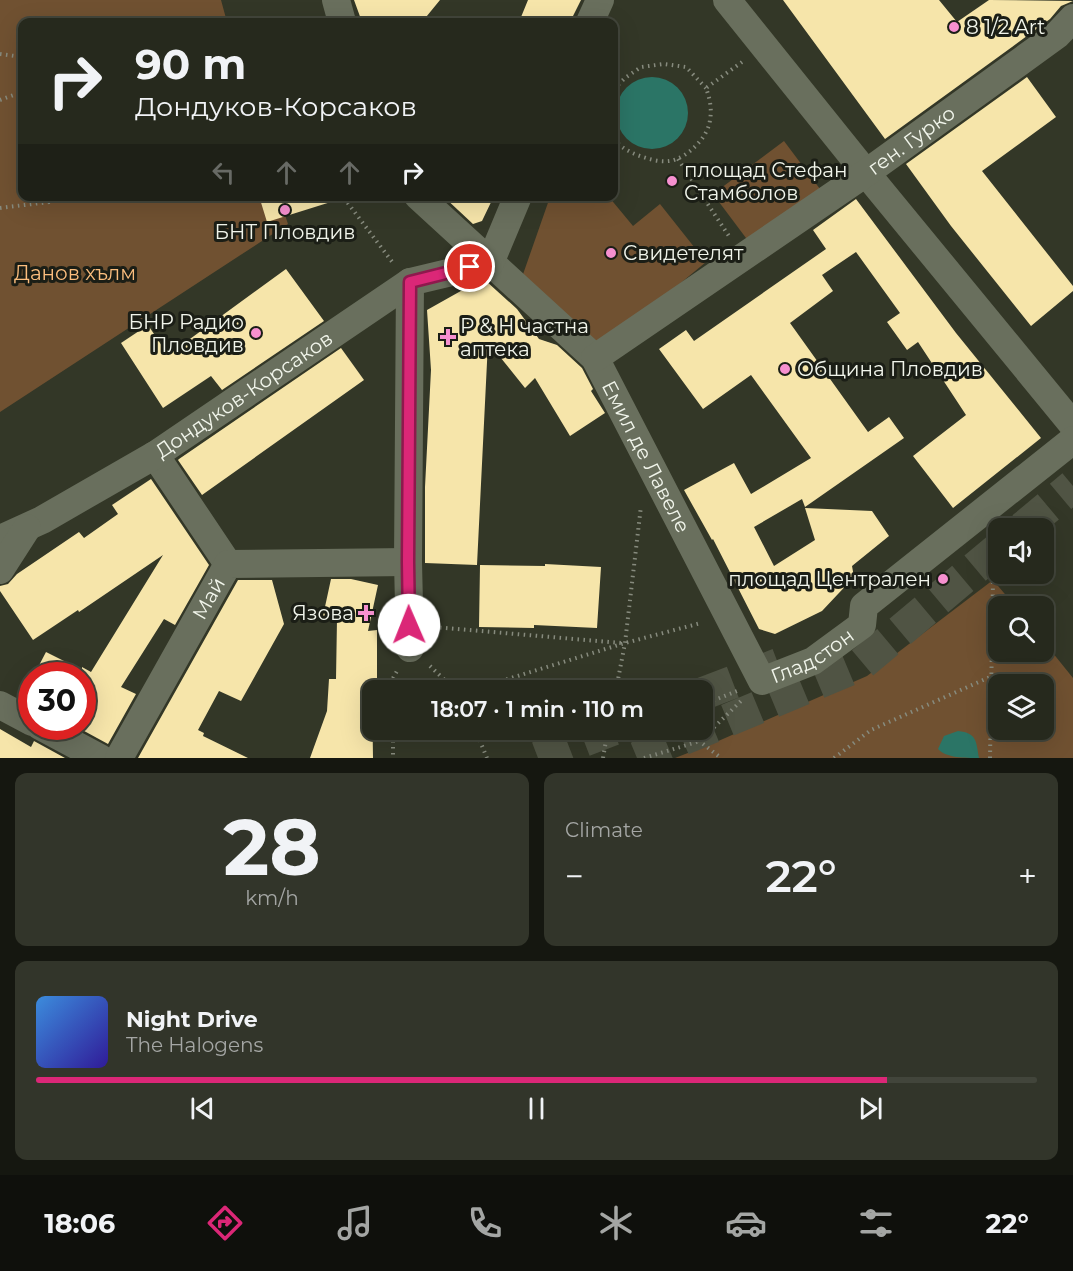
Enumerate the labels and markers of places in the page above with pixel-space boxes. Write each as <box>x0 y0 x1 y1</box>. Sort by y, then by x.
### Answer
place label: 8 1/2 Art <box>966 15 1045 39</box>
marker: 8 1/2 Art <box>947 20 961 34</box>
place label: площад Стефан Стамболов <box>684 158 847 205</box>
marker: площад Стефан Стамболов <box>665 174 679 188</box>
marker: БНТ Пловдив <box>278 203 292 217</box>
place label: БНТ Пловдив <box>215 220 355 244</box>
pin <box>444 241 495 292</box>
place label: Свидетелят <box>623 241 744 265</box>
marker: Свидетелят <box>604 246 618 260</box>
place label: БНР Радио Пловдив <box>129 310 244 357</box>
place label: Р & Н частна аптека <box>460 314 589 361</box>
marker: БНР Радио Пловдив <box>249 326 263 340</box>
marker: Р & Н частна аптека <box>441 330 455 344</box>
place label: Община Пловдив <box>797 357 983 381</box>
marker: Община Пловдив <box>778 362 792 376</box>
place label: площад Централен <box>728 567 931 591</box>
marker: площад Централен <box>936 572 950 586</box>
place label: Язова <box>292 601 354 625</box>
marker: Язова <box>359 606 373 620</box>

